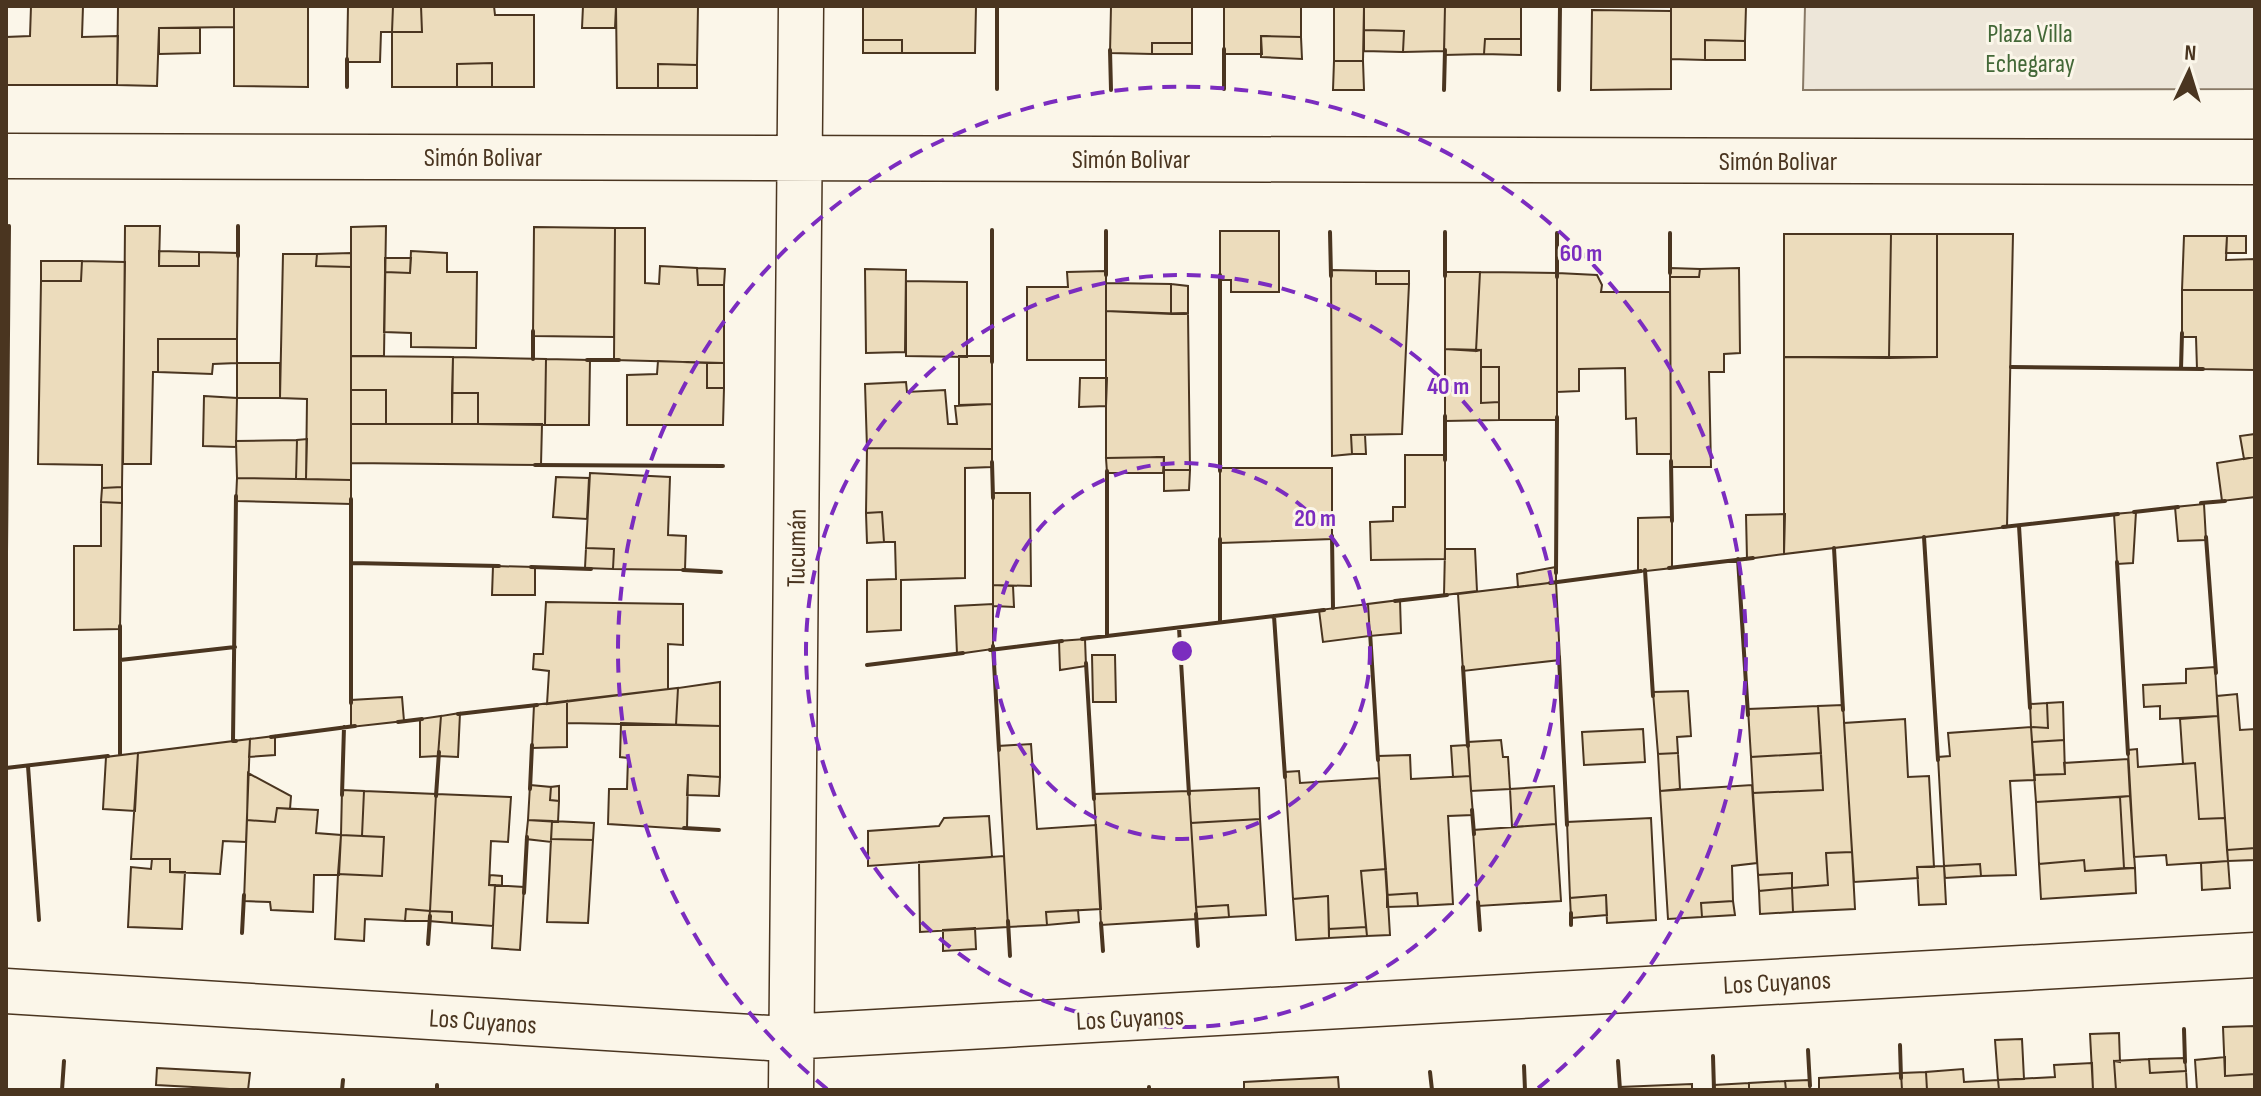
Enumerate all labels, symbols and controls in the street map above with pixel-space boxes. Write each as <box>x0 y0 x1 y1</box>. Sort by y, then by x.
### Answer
park label: Plaza Villa Echegaray <box>1985 19 2075 80</box>
north arrow <box>2149 32 2229 112</box>
text: N <box>2183 40 2197 67</box>
street label: Simón Bolivar <box>424 143 543 174</box>
street label: Simón Bolivar <box>1072 145 1191 176</box>
street label: Simón Bolivar <box>1719 147 1838 178</box>
text: 60 m <box>1560 239 1602 268</box>
text: 40 m <box>1427 372 1469 401</box>
text: 20 m <box>1294 504 1336 533</box>
street label: Tucumán <box>781 508 814 588</box>
centre of rings <box>1168 637 1196 665</box>
street label: Los Cuyanos <box>1722 965 1832 1002</box>
street label: Los Cuyanos <box>1075 1001 1185 1038</box>
street label: Los Cuyanos <box>428 1003 538 1042</box>

